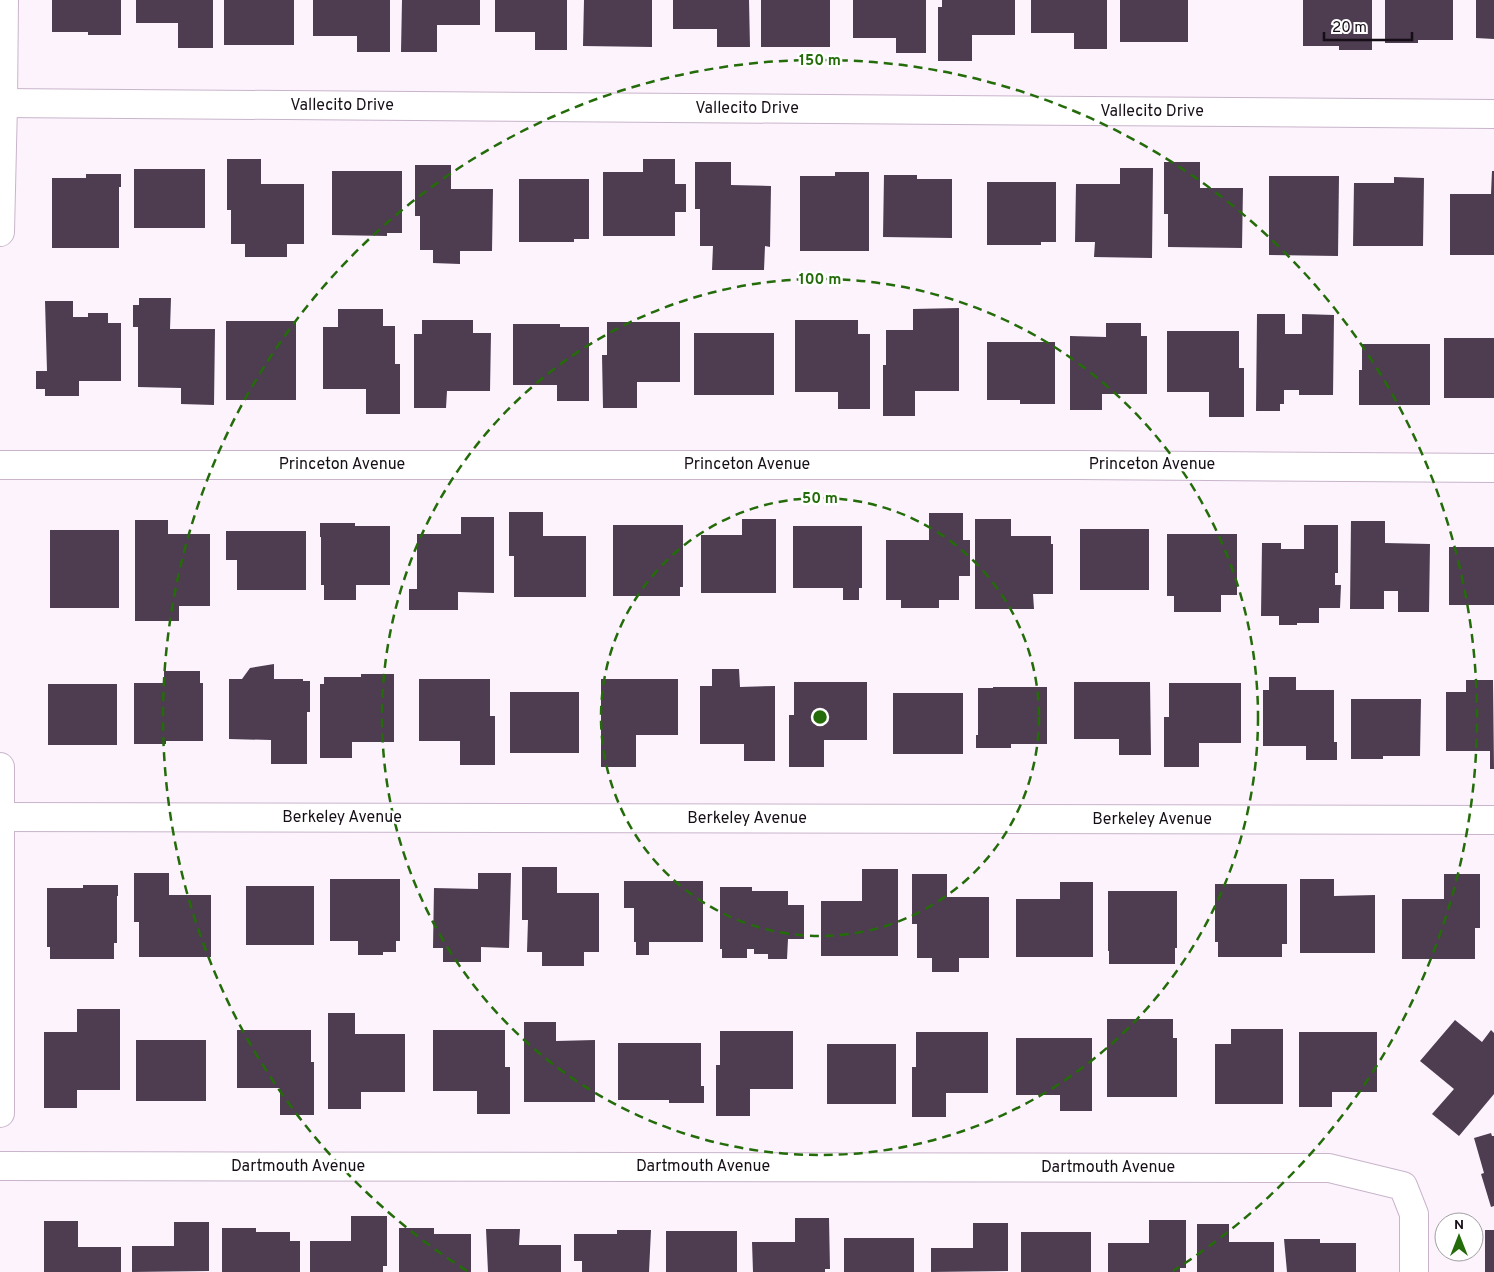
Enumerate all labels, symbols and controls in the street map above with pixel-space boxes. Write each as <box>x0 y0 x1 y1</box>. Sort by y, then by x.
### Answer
scale bar <box>1324 10 1412 42</box>
text: 20 m <box>1332 19 1367 38</box>
text: 150 m <box>799 52 841 71</box>
street label: Vallecito Drive <box>290 96 394 116</box>
street label: Vallecito Drive <box>695 99 799 119</box>
street label: Vallecito Drive <box>1100 102 1204 122</box>
text: 100 m <box>799 271 841 290</box>
street label: Princeton Avenue <box>279 455 405 475</box>
street label: Princeton Avenue <box>684 455 810 475</box>
street label: Princeton Avenue <box>1089 455 1215 475</box>
text: 50 m <box>802 490 838 509</box>
centre of rings <box>811 708 829 726</box>
street label: Berkeley Avenue <box>282 808 402 828</box>
street label: Berkeley Avenue <box>687 809 807 829</box>
street label: Berkeley Avenue <box>1092 810 1212 830</box>
street label: Dartmouth Avenue <box>231 1157 365 1177</box>
street label: Dartmouth Avenue <box>636 1157 770 1177</box>
street label: Dartmouth Avenue <box>1041 1158 1175 1178</box>
north arrow <box>1434 1212 1484 1262</box>
text: N <box>1454 1217 1464 1234</box>

